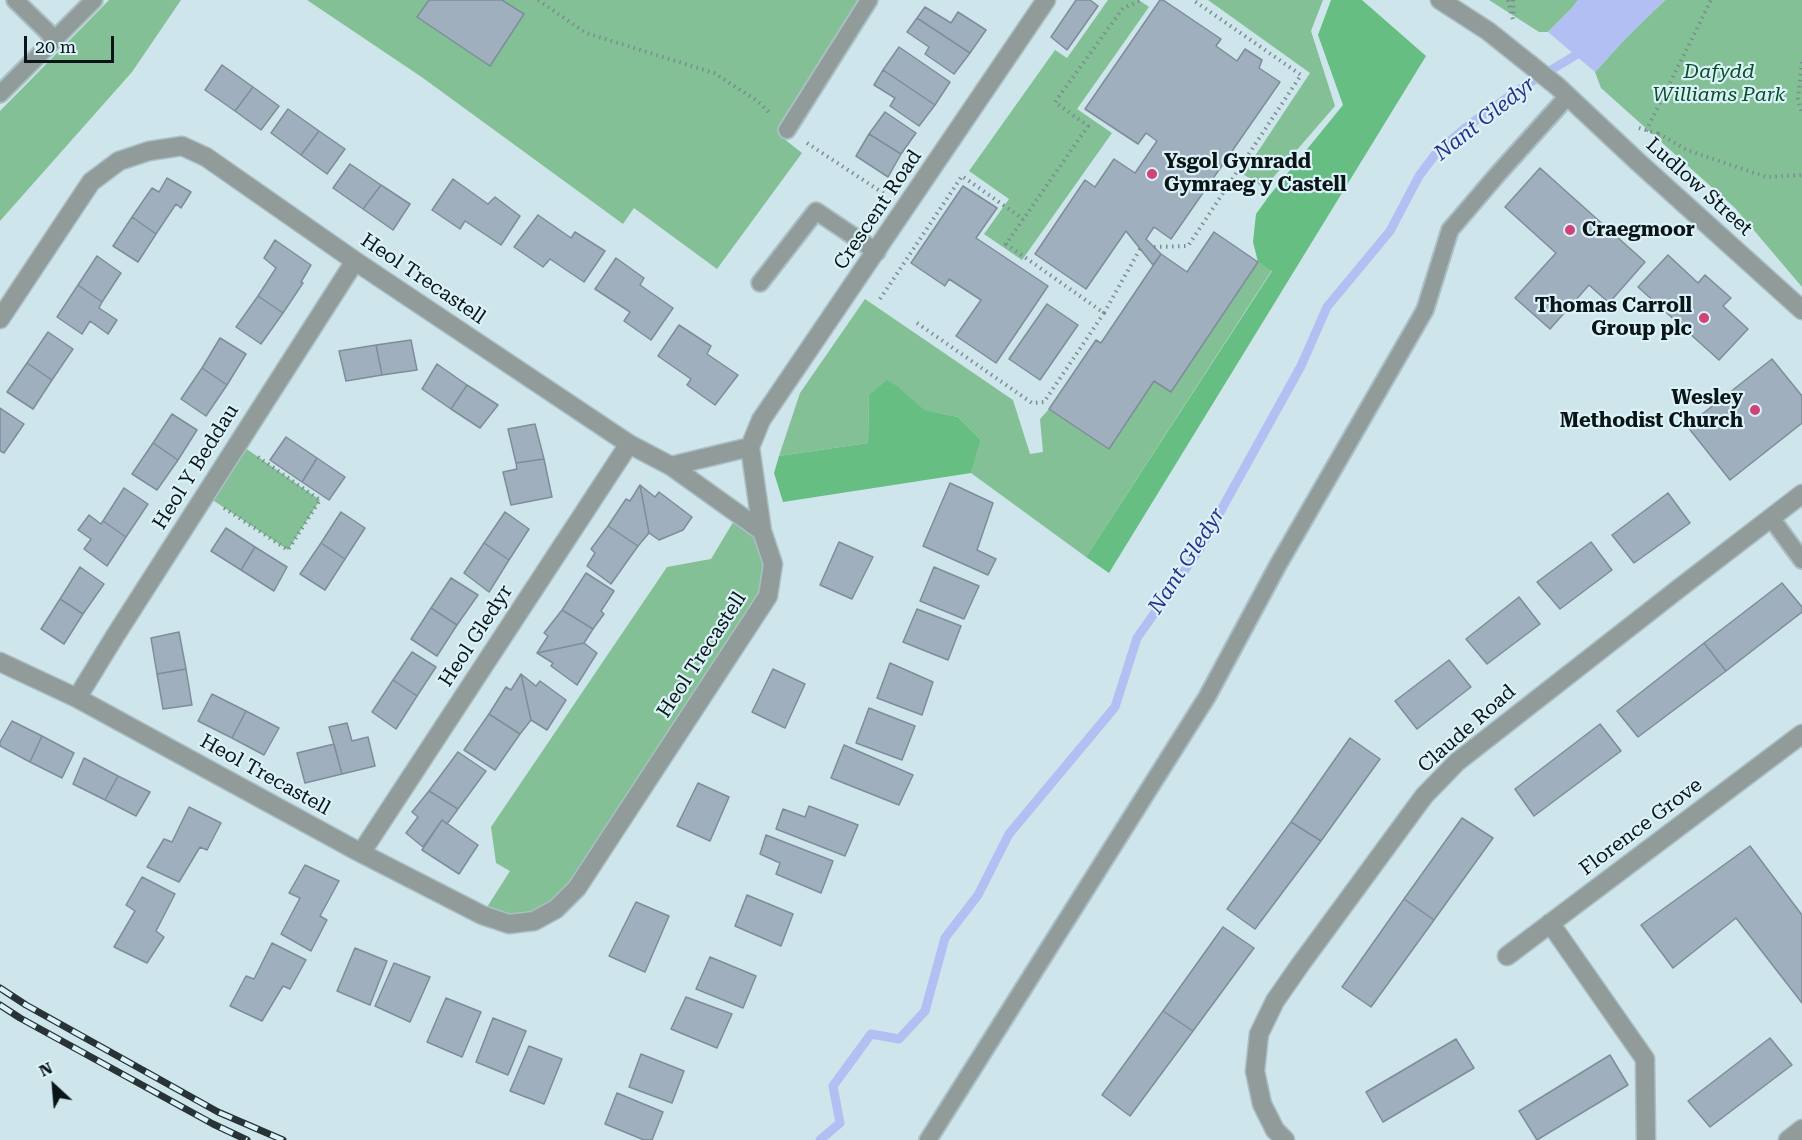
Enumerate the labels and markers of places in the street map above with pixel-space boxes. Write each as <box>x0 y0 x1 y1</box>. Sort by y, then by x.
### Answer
place label: Ysgol Gynradd Gymraeg y Castell <box>1164 150 1346 197</box>
marker: Ysgol Gynradd Gymraeg y Castell <box>1145 167 1159 181</box>
place label: Craegmoor <box>1582 218 1695 242</box>
marker: Craegmoor <box>1563 223 1577 237</box>
place label: Thomas Carroll Group plc <box>1535 294 1692 341</box>
marker: Thomas Carroll Group plc <box>1697 311 1711 325</box>
place label: Wesley Methodist Church <box>1560 386 1743 433</box>
marker: Wesley Methodist Church <box>1748 403 1762 417</box>

